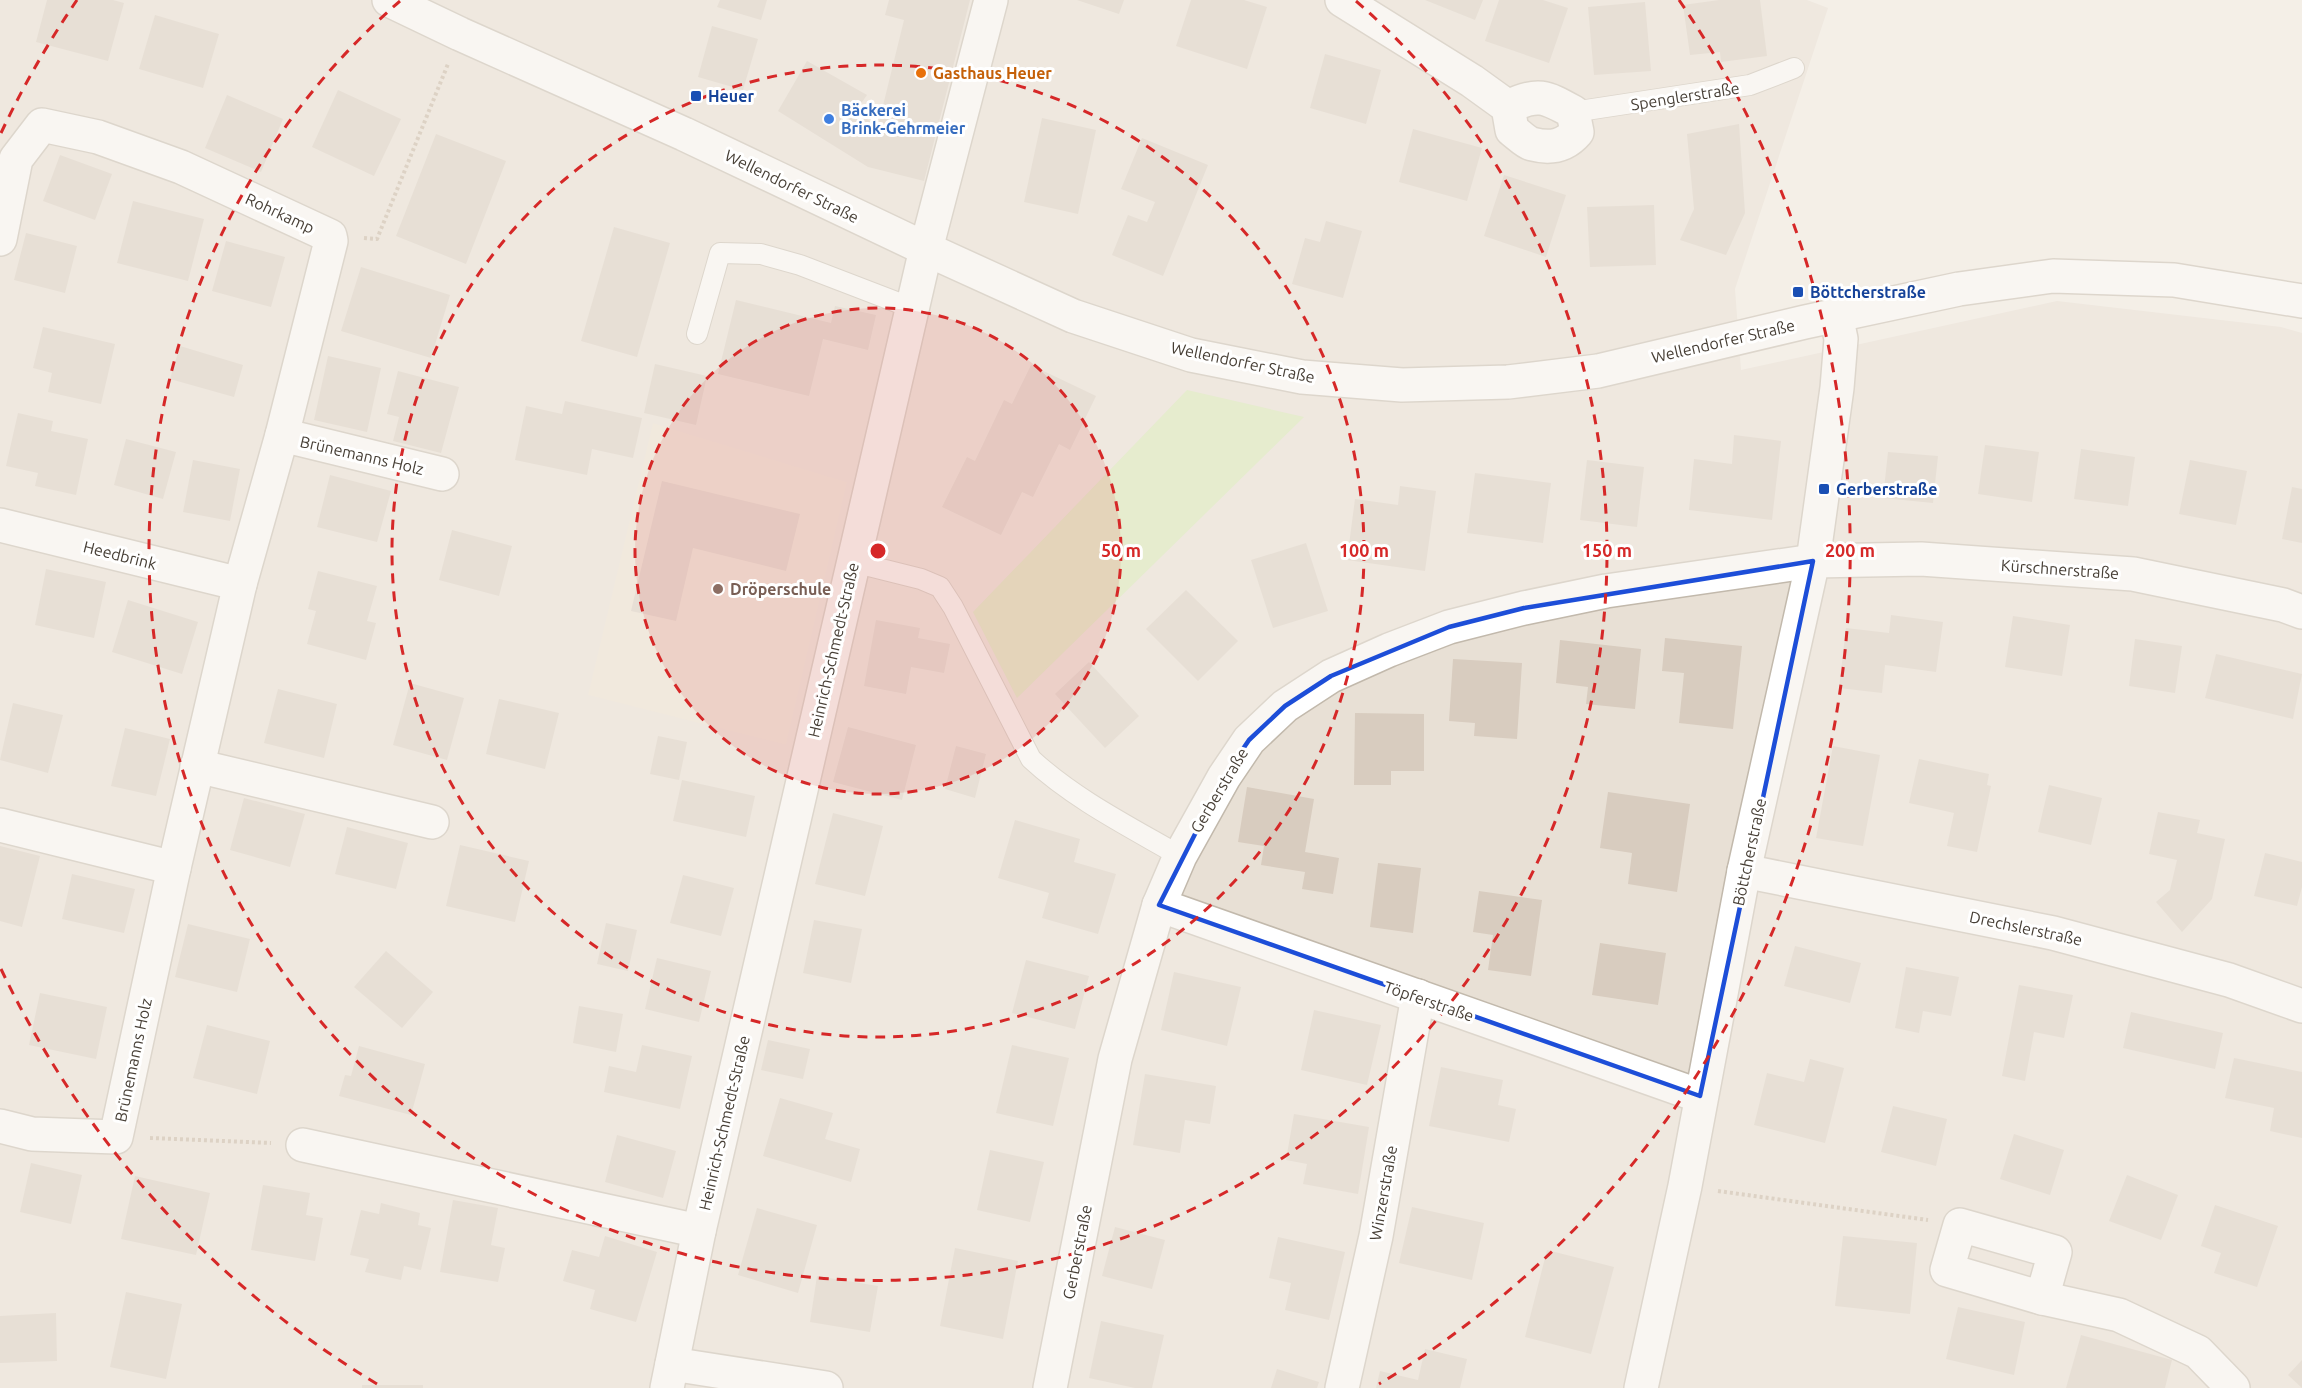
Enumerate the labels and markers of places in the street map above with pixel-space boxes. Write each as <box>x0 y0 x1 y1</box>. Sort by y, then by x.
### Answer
place label: Gasthaus Heuer <box>933 64 1052 82</box>
marker: Gasthaus Heuer <box>914 66 928 80</box>
place label: Heuer <box>708 87 754 105</box>
marker: Heuer <box>689 89 703 103</box>
place label: Bäckerei Brink-Gehrmeier <box>841 101 966 137</box>
marker: Bäckerei Brink-Gehrmeier <box>822 112 836 126</box>
place label: Böttcherstraße <box>1810 283 1926 301</box>
marker: Böttcherstraße <box>1791 285 1805 299</box>
place label: Gerberstraße <box>1836 480 1937 498</box>
marker: Gerberstraße <box>1817 482 1831 496</box>
centre of rings <box>868 541 888 561</box>
place label: Dröperschule <box>730 580 831 598</box>
marker: Dröperschule <box>711 582 725 596</box>

